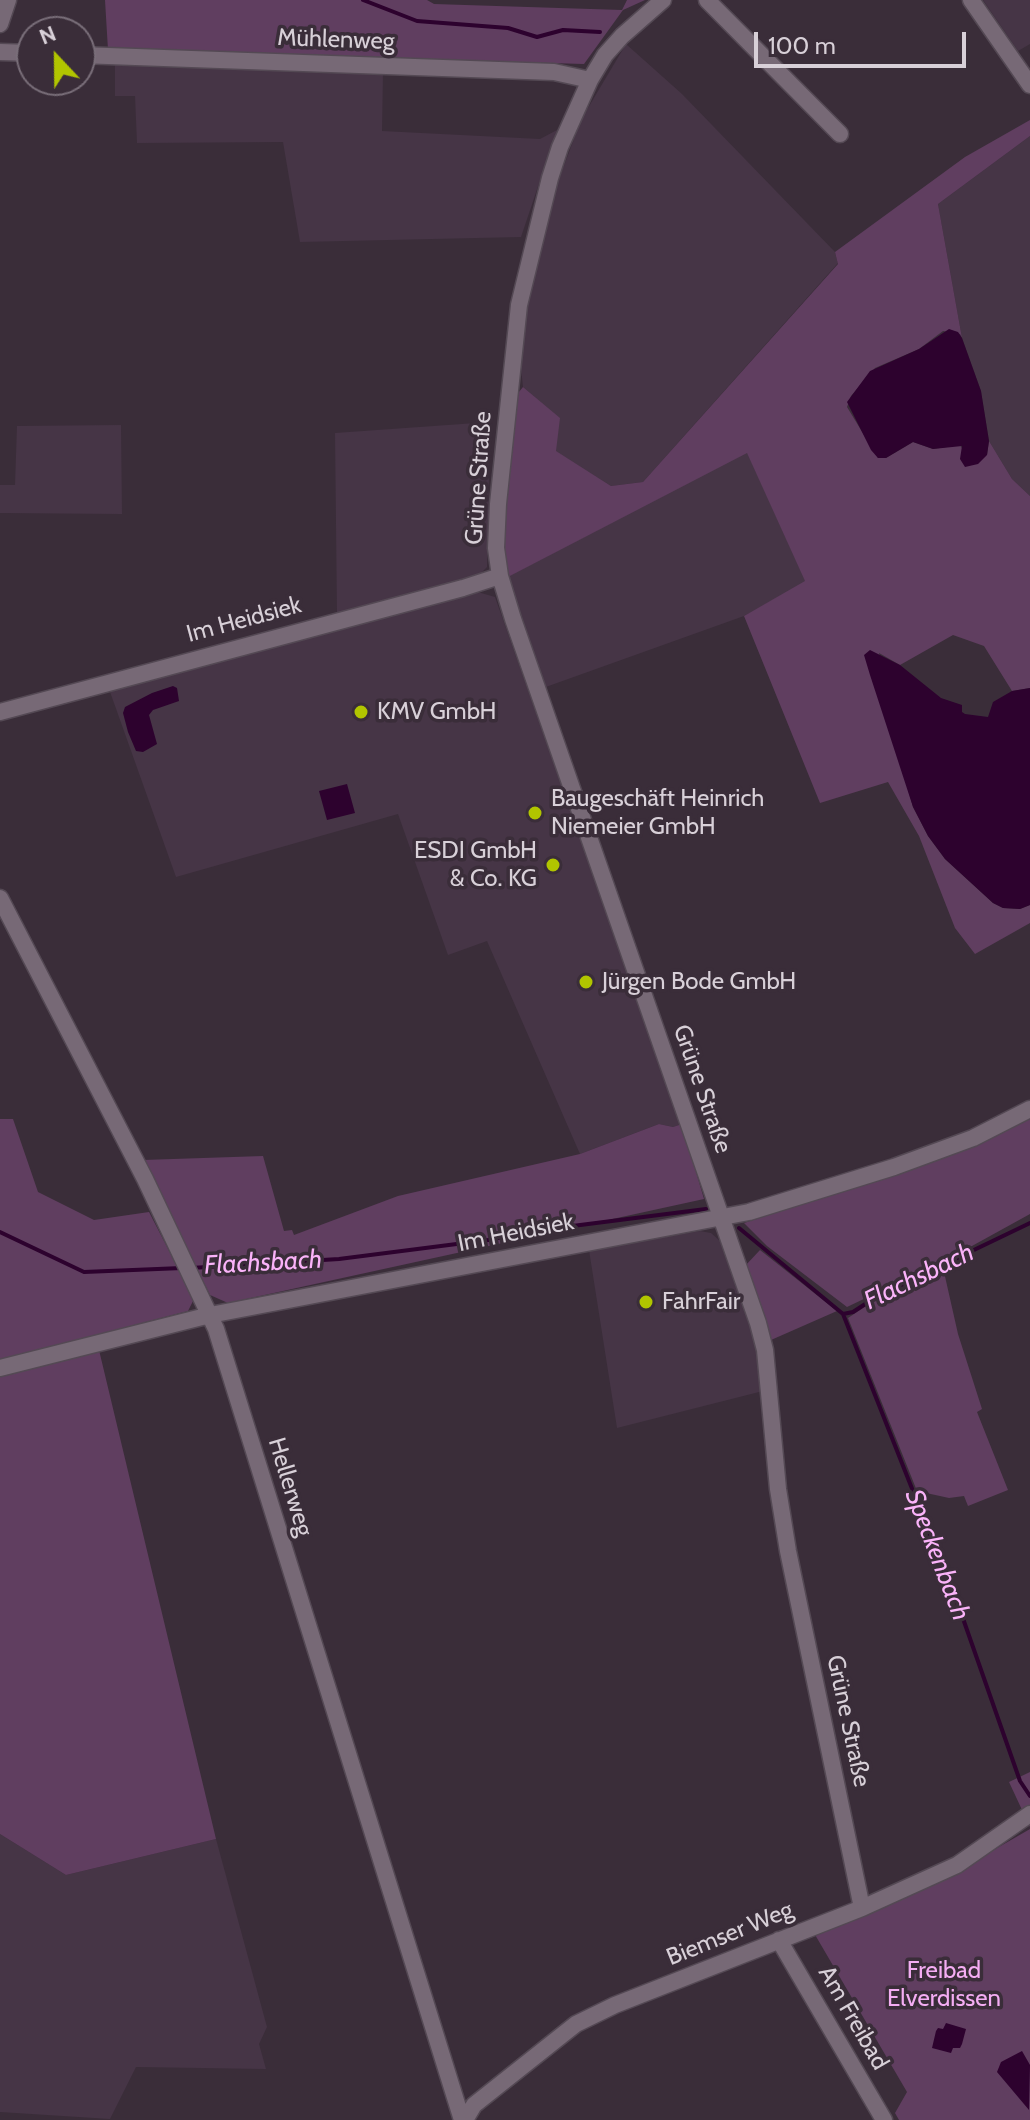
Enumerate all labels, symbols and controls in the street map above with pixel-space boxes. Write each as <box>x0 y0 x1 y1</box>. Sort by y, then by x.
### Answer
north arrow <box>16 16 96 96</box>
scale bar <box>758 16 970 66</box>
text: N <box>35 20 60 51</box>
street label: Mühlenweg <box>277 24 395 56</box>
text: 100 m <box>768 31 836 60</box>
street label: Grüne Straße <box>460 410 498 546</box>
street label: Im Heidsiek <box>183 591 305 649</box>
place label: KMV GmbH <box>377 698 496 726</box>
marker: KMV GmbH <box>352 703 370 721</box>
place label: Baugeschäft Heinrich Niemeier GmbH <box>551 785 764 841</box>
marker: Baugeschäft Heinrich Niemeier GmbH <box>526 804 544 822</box>
place label: ESDI GmbH & Co. KG <box>414 837 537 893</box>
marker: ESDI GmbH & Co. KG <box>544 856 562 874</box>
place label: Jürgen Bode GmbH <box>602 968 796 996</box>
marker: Jürgen Bode GmbH <box>577 973 595 991</box>
street label: Grüne Straße <box>667 1021 737 1157</box>
street label: Im Heidsiek <box>455 1208 577 1258</box>
water label: Flachsbach <box>859 1237 979 1317</box>
water label: Flachsbach <box>203 1244 323 1282</box>
place label: FahrFair <box>662 1288 740 1316</box>
marker: FahrFair <box>637 1293 655 1311</box>
street label: Hellerweg <box>261 1434 319 1540</box>
water label: Speckenbach <box>898 1485 976 1625</box>
street label: Grüne Straße <box>820 1652 876 1790</box>
street label: Biemser Weg <box>663 1896 797 1972</box>
park label: Freibad Elverdissen <box>887 1957 1001 2013</box>
street label: Am Freibad <box>812 1961 894 2075</box>

